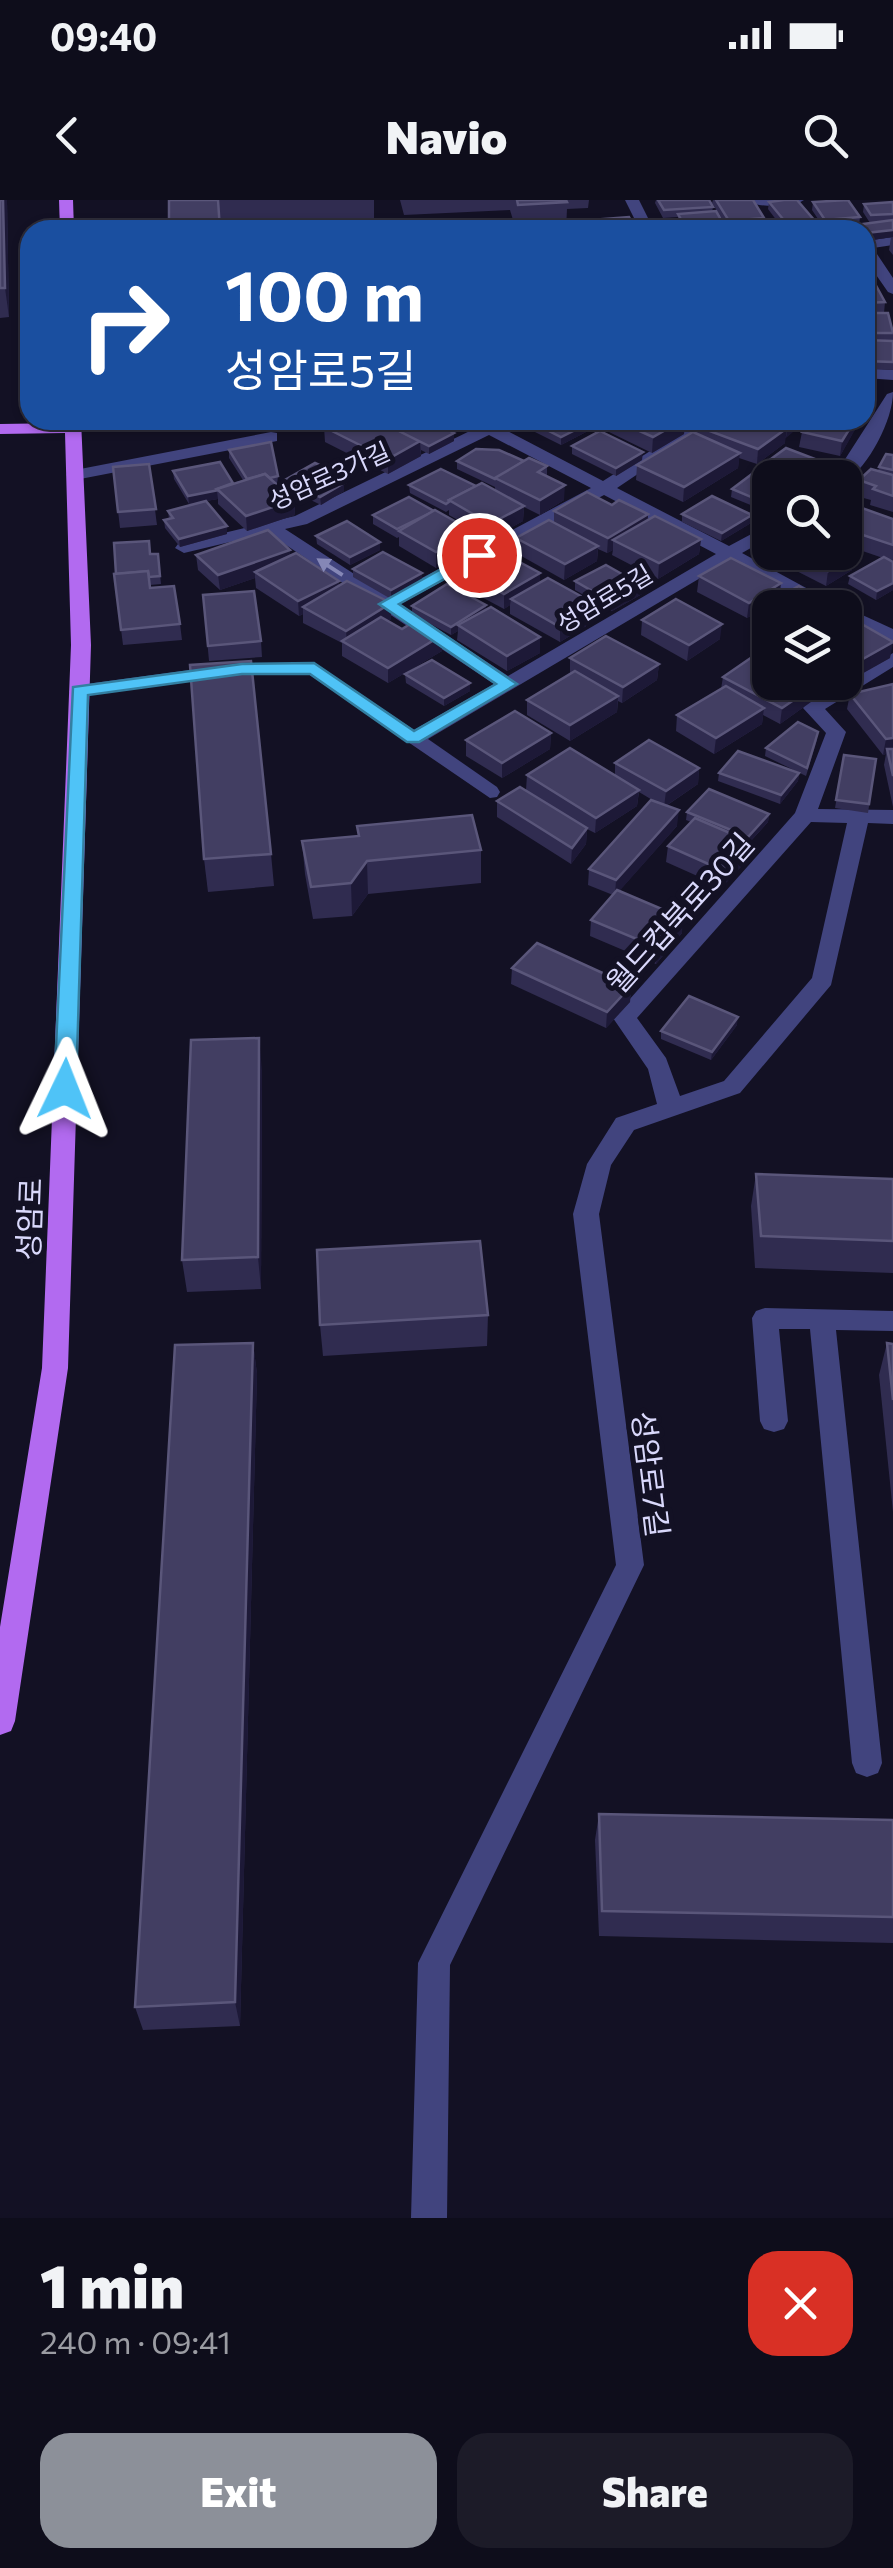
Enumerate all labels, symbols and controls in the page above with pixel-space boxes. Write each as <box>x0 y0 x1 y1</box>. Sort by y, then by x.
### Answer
text: 09:40 <box>50 12 157 59</box>
icon: back <box>40 108 95 163</box>
text: Navio <box>386 108 507 163</box>
icon: search <box>798 108 853 163</box>
text: 100 m <box>225 250 424 335</box>
icon: right <box>60 260 190 390</box>
text: 성암로5길 <box>225 341 416 396</box>
street label: 성암로3가길 <box>264 435 394 515</box>
map controls <box>752 460 862 700</box>
button: search <box>752 460 862 570</box>
pin <box>437 513 522 598</box>
icon: arrive <box>452 528 507 583</box>
one-way arrow <box>317 558 344 576</box>
street label: 성암로5길 <box>551 558 657 638</box>
button: layers <box>752 590 862 700</box>
street label: 월드컵북로30길 <box>598 824 760 1000</box>
position arrow <box>13 1037 117 1141</box>
street label: 성암로 <box>8 1177 48 1261</box>
street label: 성암로7길 <box>626 1409 678 1539</box>
text: 1 min <box>40 2247 184 2320</box>
button: close <box>748 2251 853 2356</box>
text: 240 m · 09:41 <box>40 2321 231 2361</box>
button: Exit <box>40 2433 437 2548</box>
button: Share <box>457 2433 853 2548</box>

